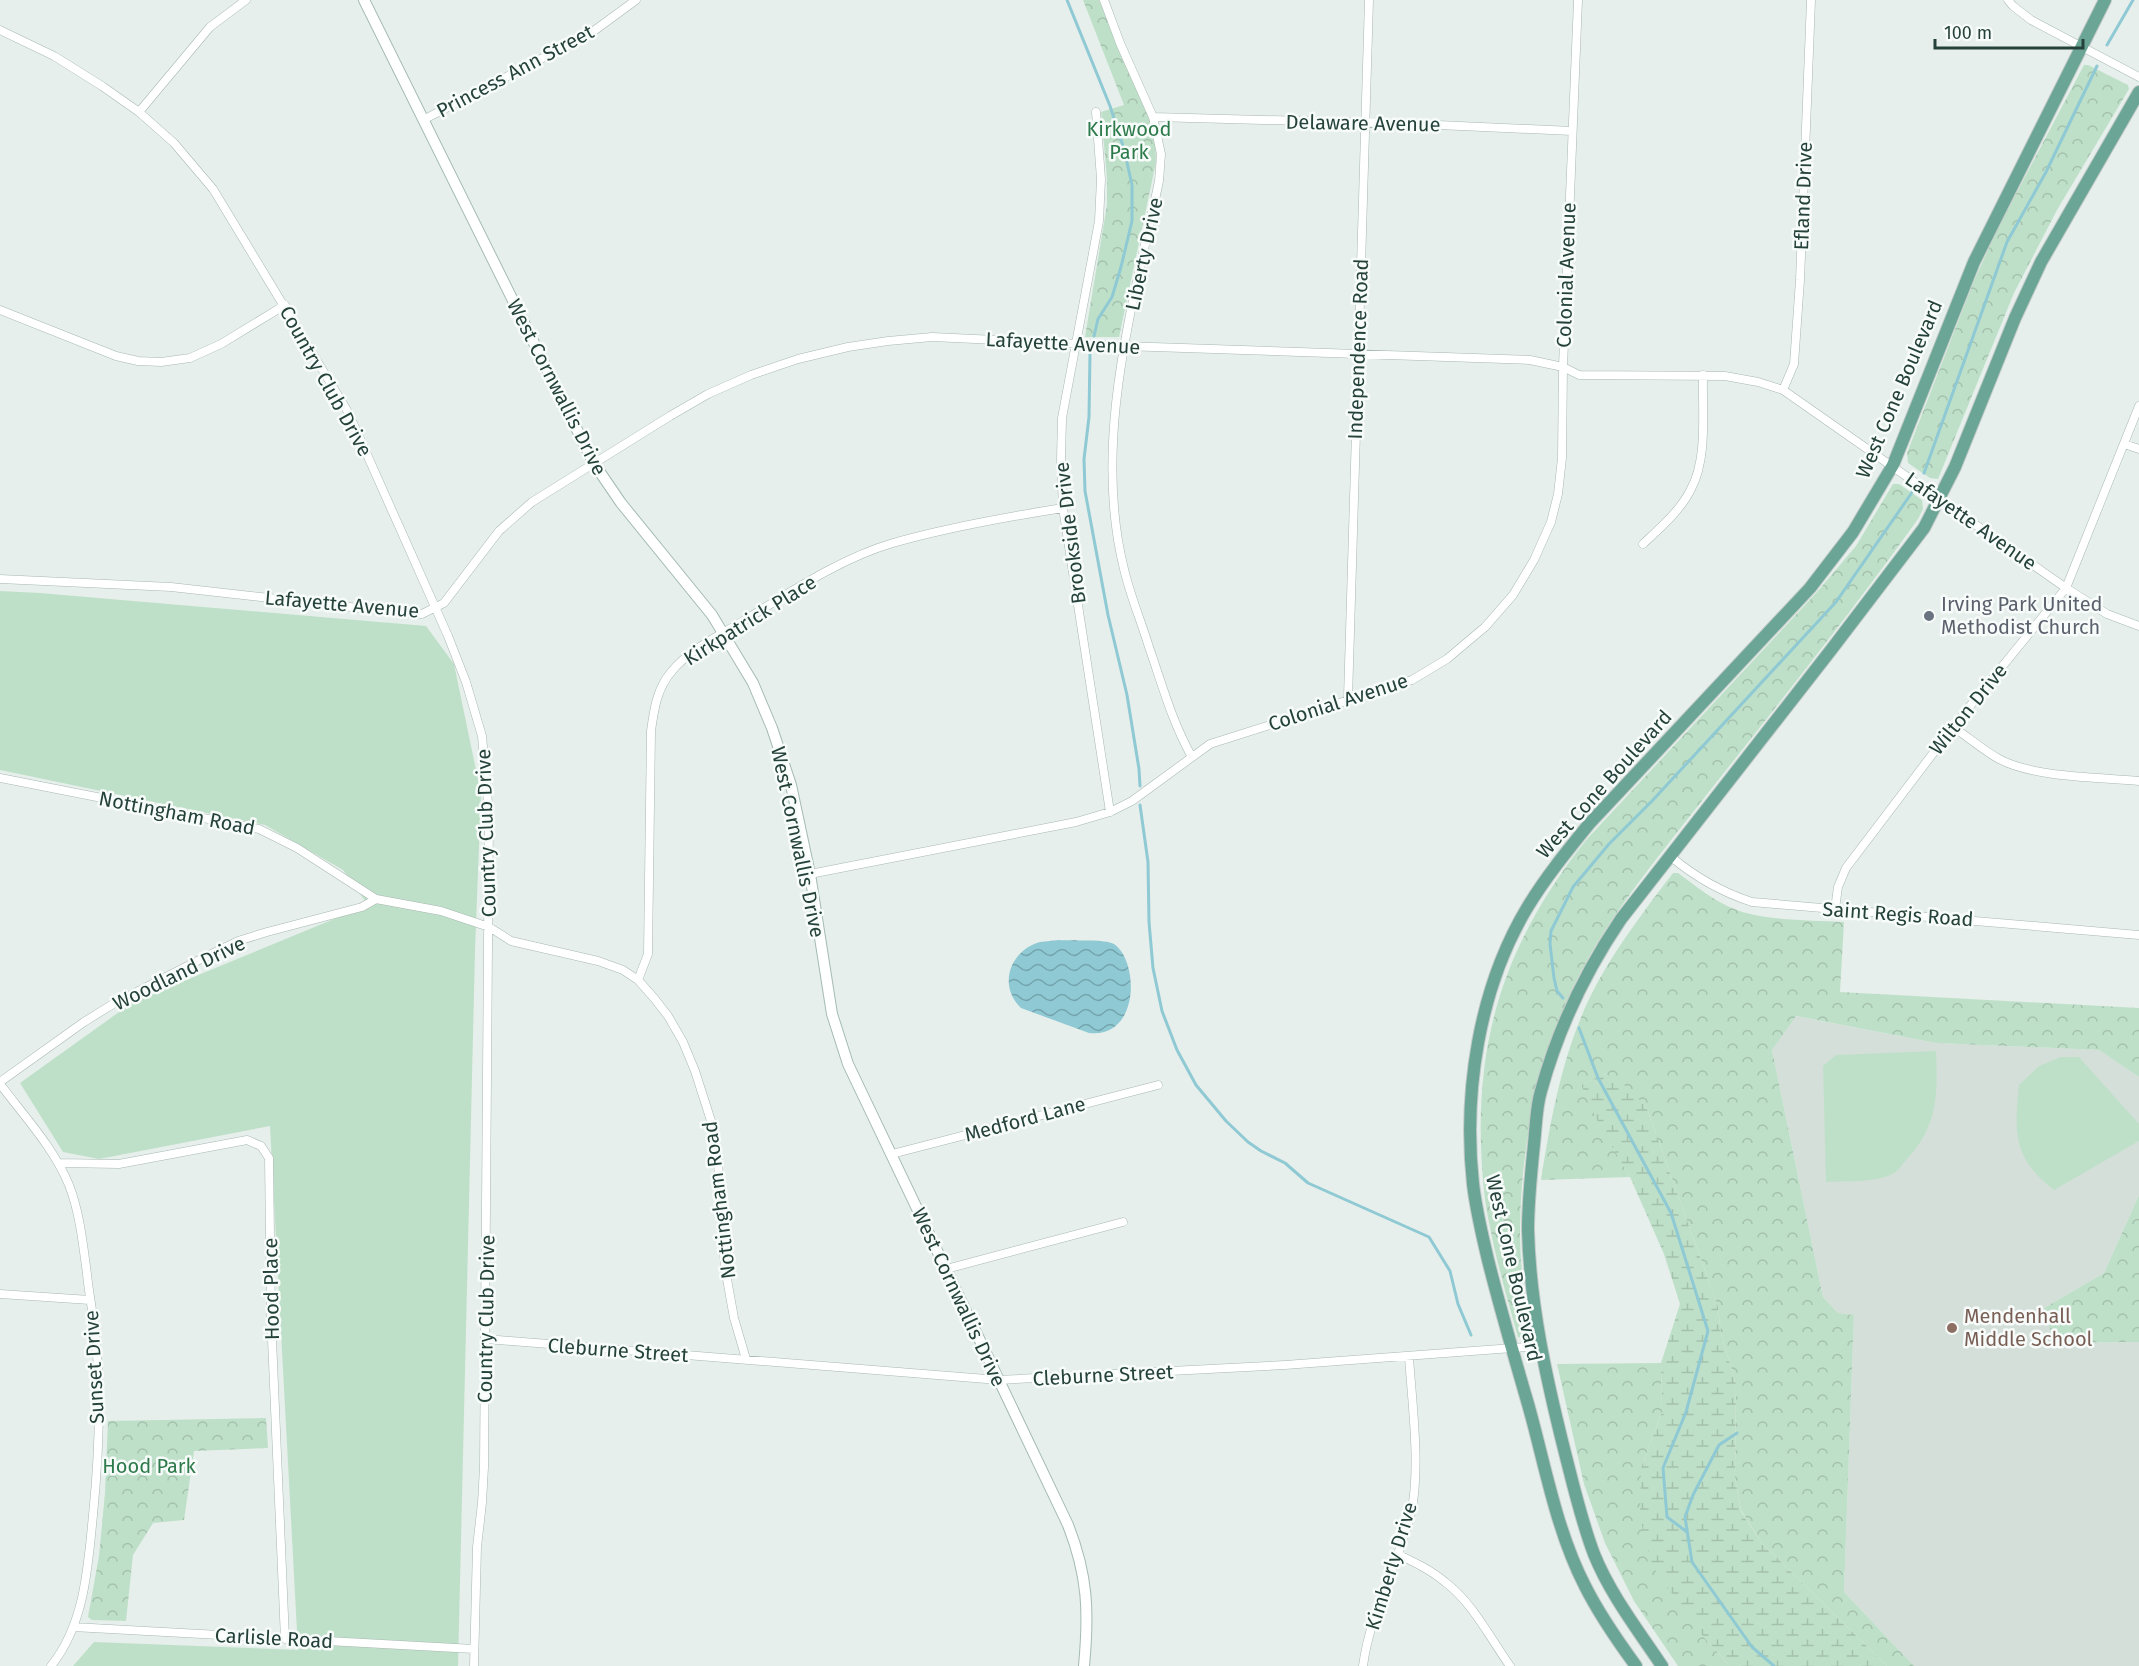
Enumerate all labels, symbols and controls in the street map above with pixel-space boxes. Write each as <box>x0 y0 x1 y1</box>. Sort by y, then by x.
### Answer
scale bar <box>1935 12 2084 50</box>
street label: Princess Ann Street <box>432 19 598 123</box>
text: 100 m <box>1944 22 1992 44</box>
street label: Delaware Avenue <box>1285 110 1441 136</box>
park label: Kirkwood Park <box>1086 117 1172 164</box>
street label: Efland Drive <box>1789 141 1817 251</box>
street label: Liberty Drive <box>1120 195 1168 313</box>
street label: Colonial Avenue <box>1551 202 1581 348</box>
street label: Independence Road <box>1343 258 1373 440</box>
street label: West Cornwallis Drive <box>502 295 612 479</box>
street label: West Cone Boulevard <box>1851 296 1947 482</box>
street label: Country Club Drive <box>275 301 377 461</box>
street label: Lafayette Avenue <box>985 327 1141 359</box>
street label: Brookside Drive <box>1049 461 1091 605</box>
street label: Lafayette Avenue <box>1901 467 2041 575</box>
street label: Kirkpatrick Place <box>679 570 821 670</box>
street label: Lafayette Avenue <box>264 585 420 623</box>
place label: Irving Park United Methodist Church <box>1941 592 2103 639</box>
marker: Irving Park United Methodist Church <box>1922 609 1936 623</box>
street label: Wilton Drive <box>1924 658 2012 760</box>
street label: Colonial Avenue <box>1265 668 1411 736</box>
street label: West Cone Boulevard <box>1531 705 1677 863</box>
street label: West Cornwallis Drive <box>766 744 830 940</box>
street label: Country Club Drive <box>471 748 501 918</box>
street label: Nottingham Road <box>97 786 257 840</box>
street label: Saint Regis Road <box>1822 897 1974 931</box>
street label: Woodland Drive <box>109 931 249 1015</box>
street label: Medford Lane <box>962 1091 1088 1147</box>
street label: Nottingham Road <box>697 1120 741 1280</box>
street label: West Cone Boulevard <box>1481 1172 1547 1364</box>
street label: West Cornwallis Drive <box>907 1204 1011 1390</box>
street label: Country Club Drive <box>473 1235 499 1403</box>
street label: Hood Place <box>258 1238 284 1340</box>
place label: Mendenhall Middle School <box>1964 1304 2093 1351</box>
street label: Sunset Drive <box>79 1309 109 1425</box>
marker: Mendenhall Middle School <box>1945 1321 1959 1335</box>
street label: Cleburne Street <box>547 1333 690 1367</box>
street label: Cleburne Street <box>1032 1359 1175 1391</box>
park label: Hood Park <box>102 1454 197 1478</box>
street label: Kimberly Drive <box>1360 1499 1422 1633</box>
street label: Carlisle Road <box>214 1623 334 1653</box>

